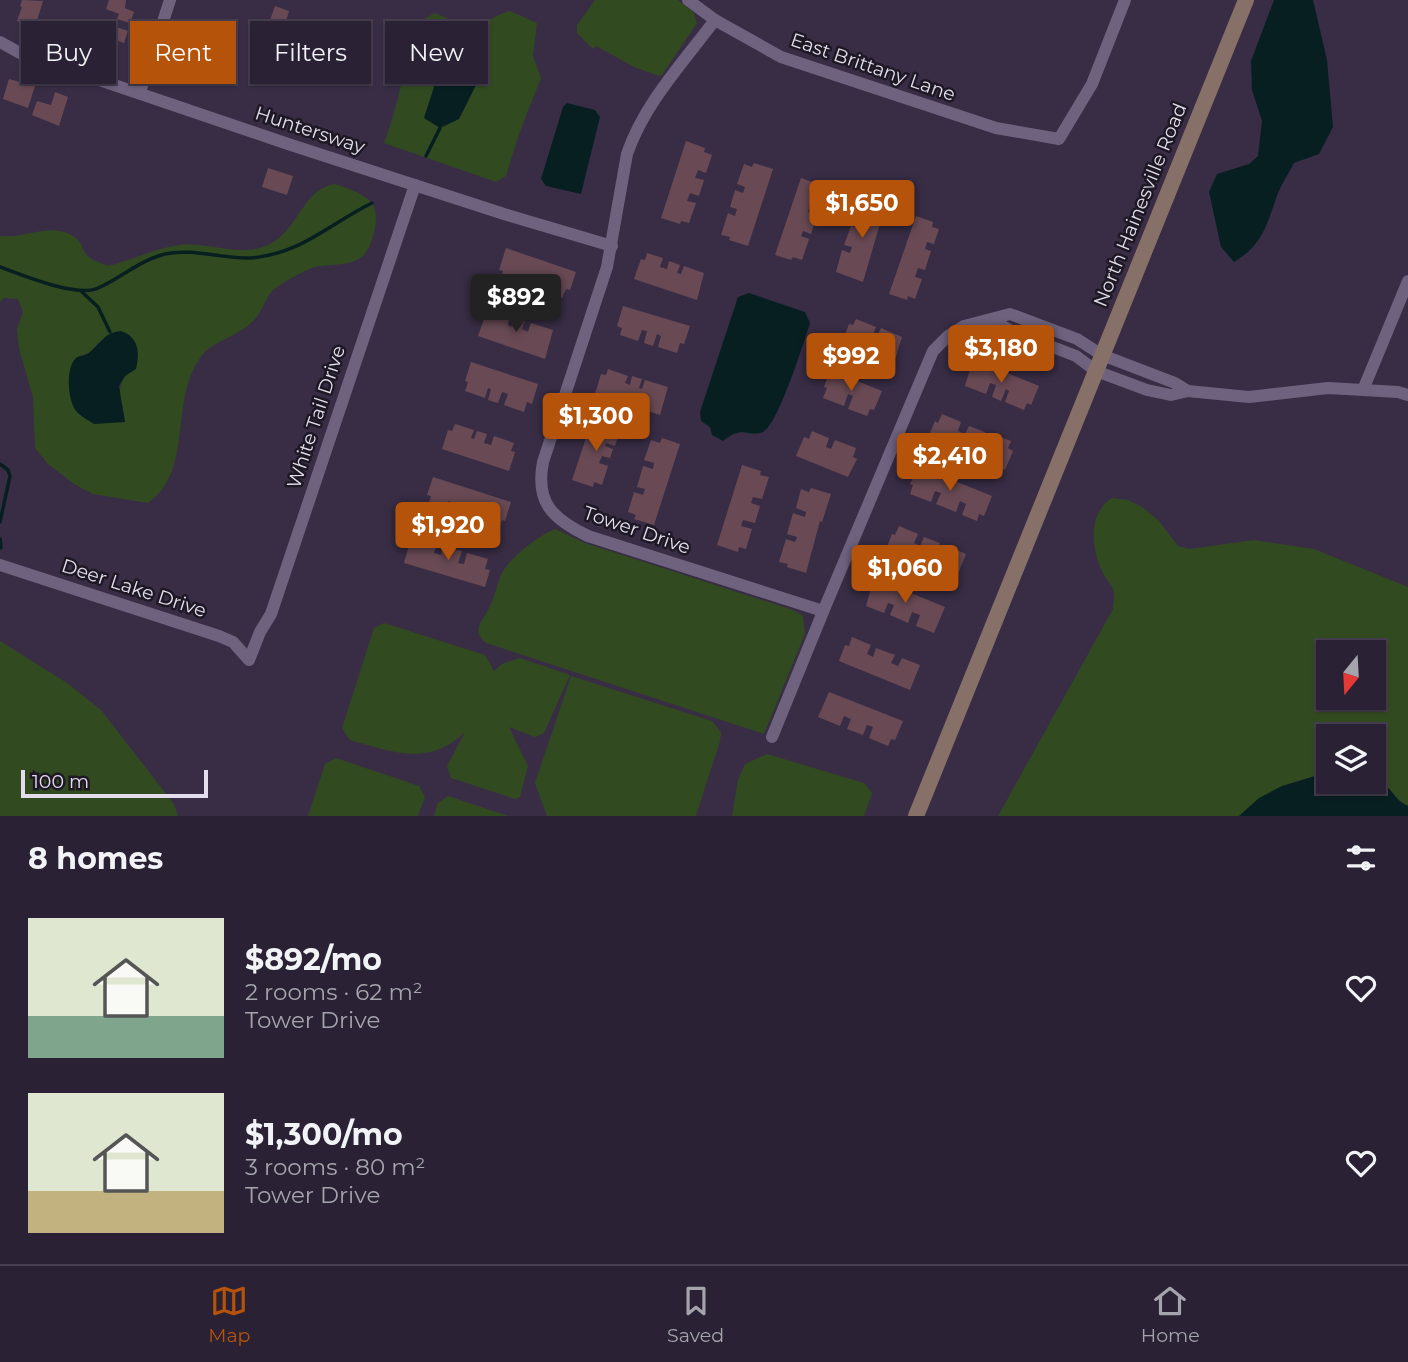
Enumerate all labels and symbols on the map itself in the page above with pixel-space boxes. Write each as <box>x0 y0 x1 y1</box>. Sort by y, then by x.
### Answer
street label: East Brittany Lane <box>787 28 959 106</box>
street label: North Hainesville Road <box>1089 100 1191 310</box>
street label: Huntersway <box>252 101 368 159</box>
pin: $1,650 <box>805 180 919 240</box>
pin: $892 <box>475 274 557 334</box>
pin: $3,180 <box>944 326 1058 385</box>
pin: $992 <box>810 334 892 393</box>
street label: White Tail Drive <box>282 343 350 491</box>
pin: $1,300 <box>539 393 653 453</box>
pin: $2,410 <box>893 434 1007 493</box>
street label: Tower Drive <box>580 501 694 559</box>
pin: $1,920 <box>391 503 505 562</box>
pin: $1,060 <box>848 546 962 605</box>
street label: Deer Lake Drive <box>59 554 209 622</box>
north arrow <box>1316 640 1386 710</box>
scale bar <box>21 767 208 799</box>

